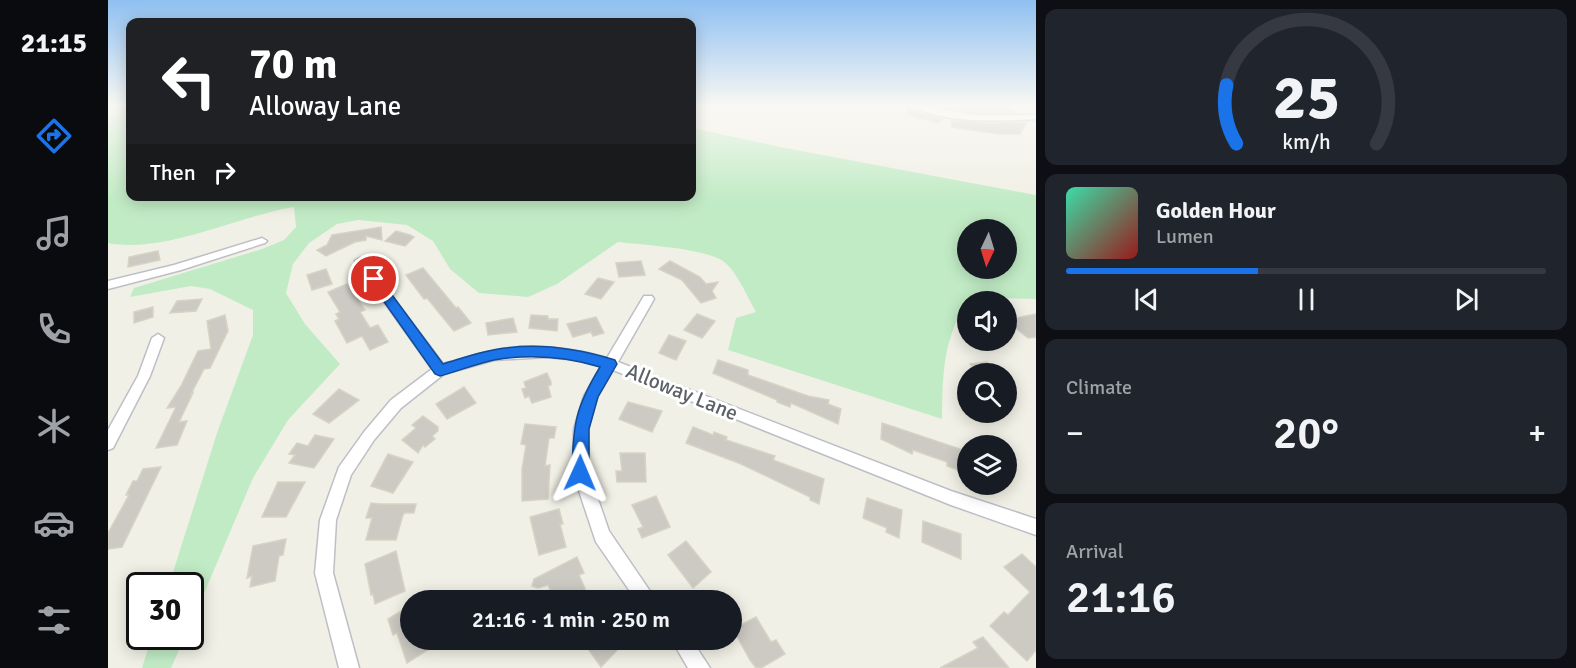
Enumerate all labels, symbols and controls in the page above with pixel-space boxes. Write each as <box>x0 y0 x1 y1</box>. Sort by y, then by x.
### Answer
text: 21:15 <box>21 27 87 60</box>
text: 70 m <box>249 39 338 90</box>
icon: left <box>150 42 228 120</box>
text: 25 <box>1272 59 1340 136</box>
text: Alloway Lane <box>249 90 401 123</box>
icon: directions <box>33 115 75 157</box>
text: km/h <box>1282 129 1330 155</box>
icon: right <box>208 156 241 189</box>
text: Then <box>150 159 196 186</box>
text: Golden Hour <box>1156 197 1276 224</box>
icon: music <box>33 212 75 254</box>
north arrow <box>957 219 1017 279</box>
map controls <box>957 219 1017 495</box>
text: Lumen <box>1156 224 1214 249</box>
pin <box>348 253 399 304</box>
icon: arrive <box>357 262 390 295</box>
icon: previous <box>1130 283 1163 316</box>
icon: pause <box>1290 283 1323 316</box>
icon: next <box>1450 283 1483 316</box>
button: sound <box>957 291 1017 351</box>
icon: phone <box>33 308 75 350</box>
street label: Alloway Lane <box>622 358 742 426</box>
button: search <box>957 363 1017 423</box>
text: Climate <box>1066 375 1132 400</box>
icon: climate <box>33 405 75 447</box>
text: 20° <box>1273 406 1339 461</box>
text: − <box>1066 413 1084 454</box>
text: + <box>1528 413 1546 454</box>
button: layers <box>957 435 1017 495</box>
position arrow <box>548 441 612 505</box>
icon: car <box>33 502 75 544</box>
text: Arrival <box>1066 539 1124 564</box>
text: 21:16 <box>1066 570 1176 625</box>
speed limit sign: 30 <box>126 572 204 650</box>
icon: filters <box>33 599 75 641</box>
text: 21:16 · 1 min · 250 m <box>472 606 670 633</box>

